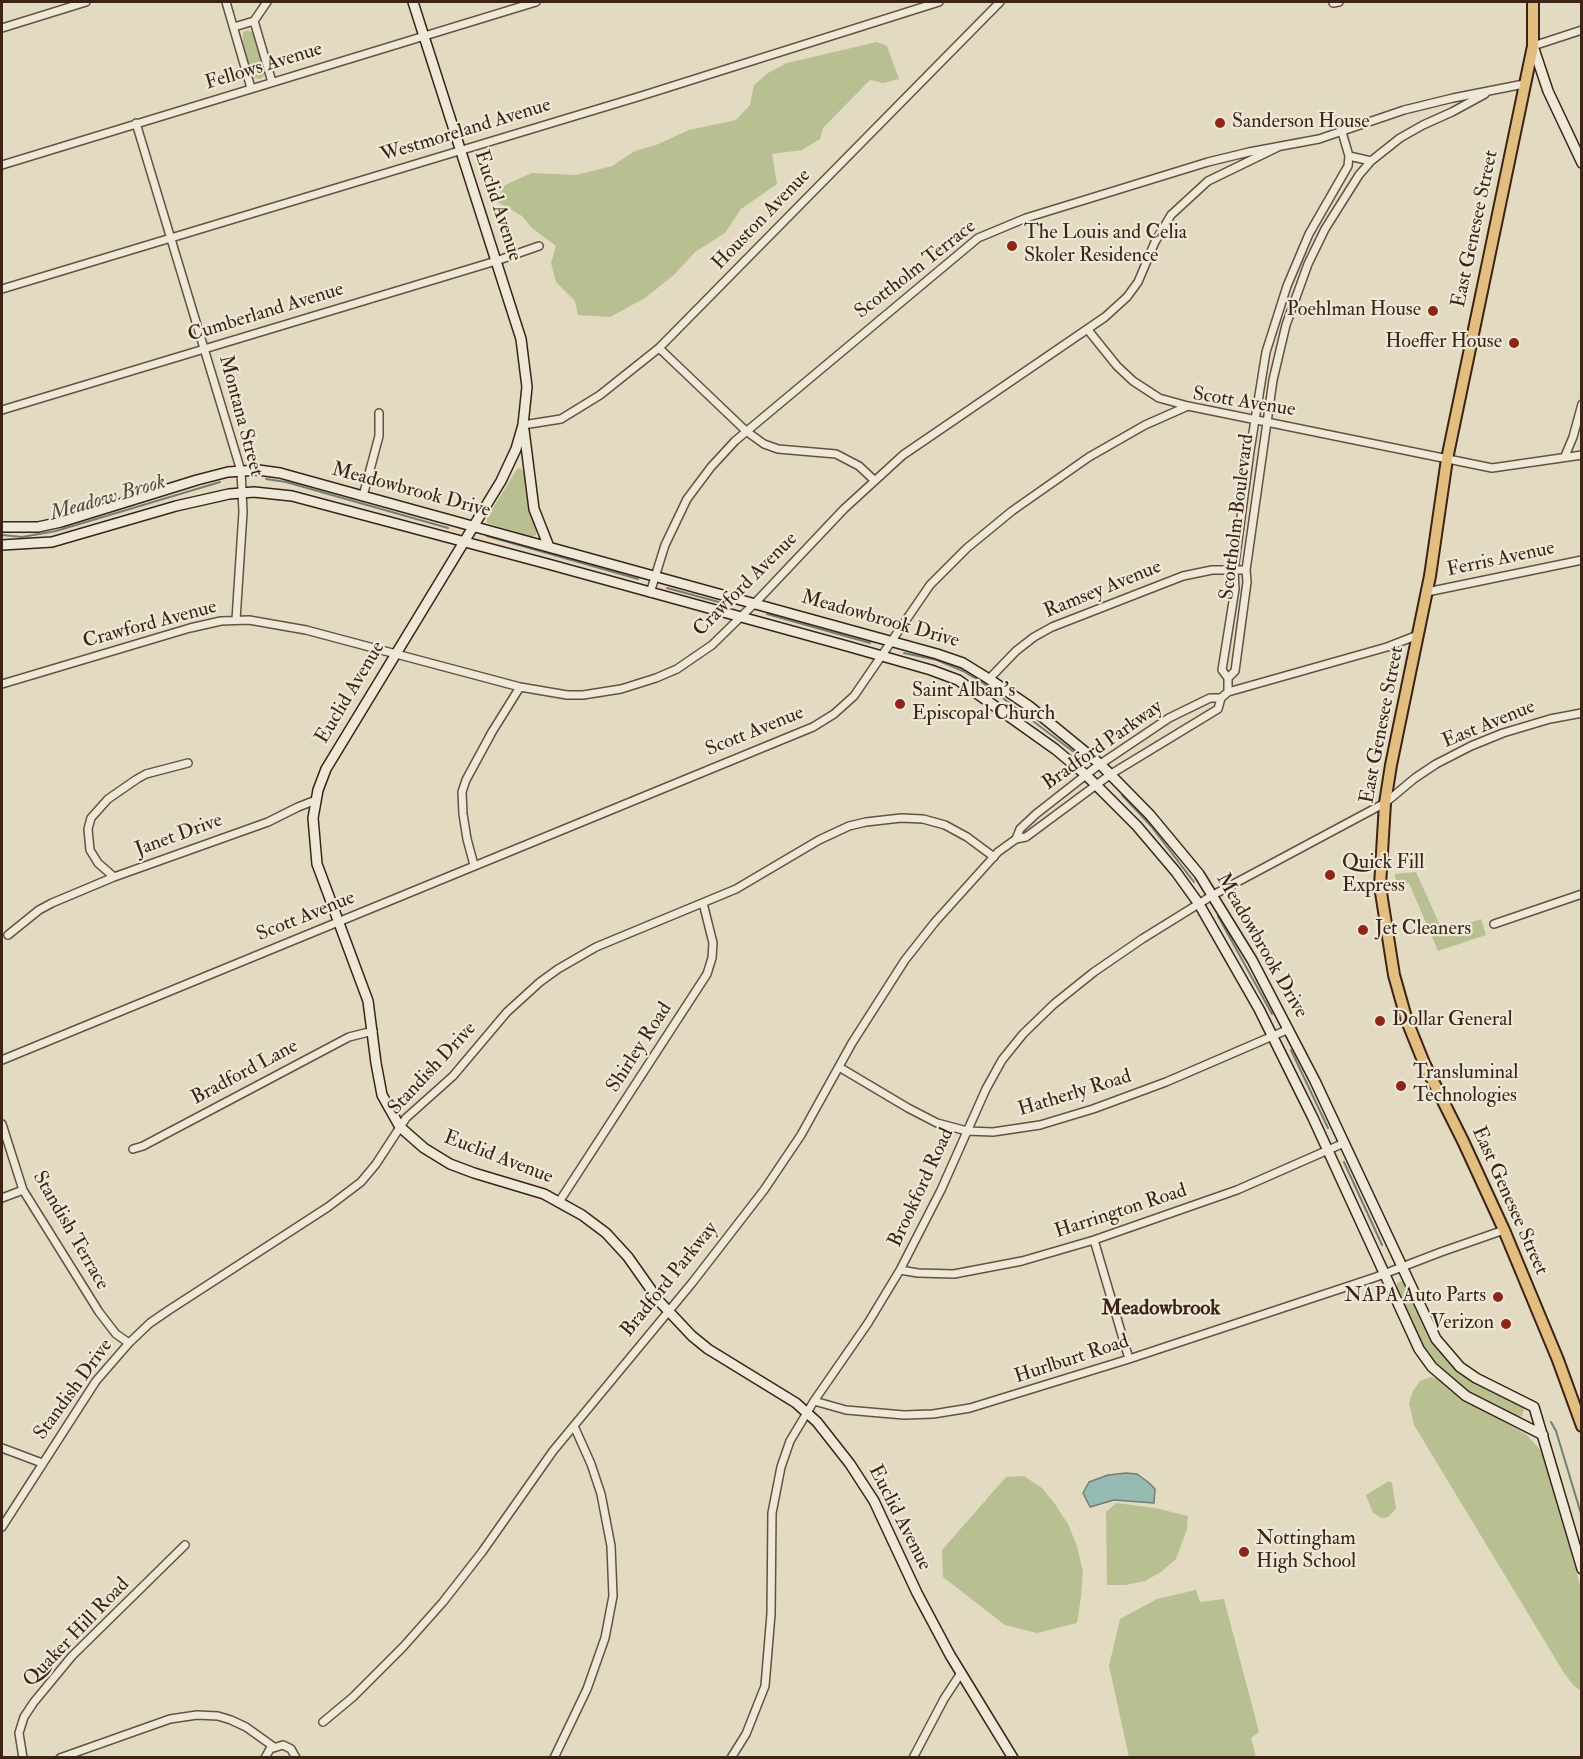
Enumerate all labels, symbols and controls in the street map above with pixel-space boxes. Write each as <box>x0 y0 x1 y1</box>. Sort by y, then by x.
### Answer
street label: Fellows Avenue <box>202 38 326 96</box>
street label: Westmoreland Avenue <box>378 94 554 168</box>
place label: Sanderson House <box>1232 111 1370 135</box>
marker: Sanderson House <box>1213 116 1227 130</box>
street label: Euclid Avenue <box>468 148 526 264</box>
street label: East Genesee Street <box>1448 148 1504 310</box>
street label: Houston Avenue <box>708 164 816 276</box>
street label: Scottholm Terrace <box>851 215 981 325</box>
place label: The Louis and Celia Skoler Residence <box>1024 222 1187 269</box>
marker: The Louis and Celia Skoler Residence <box>1005 239 1019 253</box>
street label: Cumberland Avenue <box>185 278 347 348</box>
place label: Poehlman House <box>1287 299 1421 323</box>
marker: Poehlman House <box>1426 304 1440 318</box>
place label: Hoeffer House <box>1385 331 1502 355</box>
marker: Hoeffer House <box>1507 336 1521 350</box>
street label: Montana Street <box>212 353 268 479</box>
street label: Scott Avenue <box>1191 383 1297 423</box>
street label: Scottholm Boulevard <box>1216 433 1260 601</box>
street label: Meadowbrook Drive <box>329 458 493 524</box>
water label: Meadow Brook <box>47 470 169 528</box>
street label: Crawford Avenue <box>689 528 803 642</box>
street label: Ferris Avenue <box>1445 537 1557 583</box>
street label: Ramsey Avenue <box>1041 556 1165 624</box>
street label: Meadowbrook Drive <box>798 586 962 654</box>
street label: Crawford Avenue <box>80 596 220 654</box>
street label: Euclid Avenue <box>311 637 391 749</box>
street label: East Genesee Street <box>1356 644 1410 806</box>
place label: Saint Alban's Episcopal Church <box>912 680 1055 727</box>
street label: Bradford Parkway <box>1038 696 1168 796</box>
street label: East Avenue <box>1439 696 1539 754</box>
marker: Saint Alban's Episcopal Church <box>893 697 907 711</box>
street label: Scott Avenue <box>702 701 808 763</box>
street label: Janet Drive <box>132 809 226 863</box>
place label: Quick Fill Express <box>1342 852 1424 899</box>
marker: Quick Fill Express <box>1323 868 1337 882</box>
street label: Meadowbrook Drive <box>1210 869 1312 1023</box>
street label: Scott Avenue <box>253 886 359 948</box>
place label: Jet Cleaners <box>1375 918 1471 942</box>
marker: Jet Cleaners <box>1356 923 1370 937</box>
street label: Shirley Road <box>602 998 678 1098</box>
place label: Dollar General <box>1392 1009 1513 1033</box>
marker: Dollar General <box>1373 1014 1387 1028</box>
street label: Standish Drive <box>384 1017 482 1121</box>
street label: Bradford Lane <box>188 1035 302 1111</box>
place label: Transluminal Technologies <box>1413 1062 1518 1109</box>
street label: Hatherly Road <box>1015 1065 1135 1123</box>
marker: Transluminal Technologies <box>1394 1079 1408 1093</box>
street label: East Genesee Street <box>1465 1123 1553 1279</box>
street label: Brookford Road <box>884 1125 960 1251</box>
street label: Euclid Avenue <box>440 1126 556 1190</box>
street label: Standish Terrace <box>26 1167 114 1295</box>
street label: Harrington Road <box>1052 1179 1190 1245</box>
street label: Bradford Parkway <box>616 1218 724 1342</box>
place label: NAPA Auto Parts <box>1344 1285 1486 1309</box>
marker: NAPA Auto Parts <box>1491 1290 1505 1304</box>
district label: Meadowbrook <box>1102 1296 1220 1322</box>
place label: Verizon <box>1431 1312 1494 1336</box>
marker: Verizon <box>1499 1317 1513 1331</box>
street label: Hurlburt Road <box>1012 1330 1132 1390</box>
street label: Standish Drive <box>29 1335 119 1445</box>
street label: Euclid Avenue <box>862 1461 936 1575</box>
place label: Nottingham High School <box>1256 1528 1356 1575</box>
marker: Nottingham High School <box>1237 1545 1251 1559</box>
street label: Quaker Hill Road <box>19 1573 135 1693</box>

